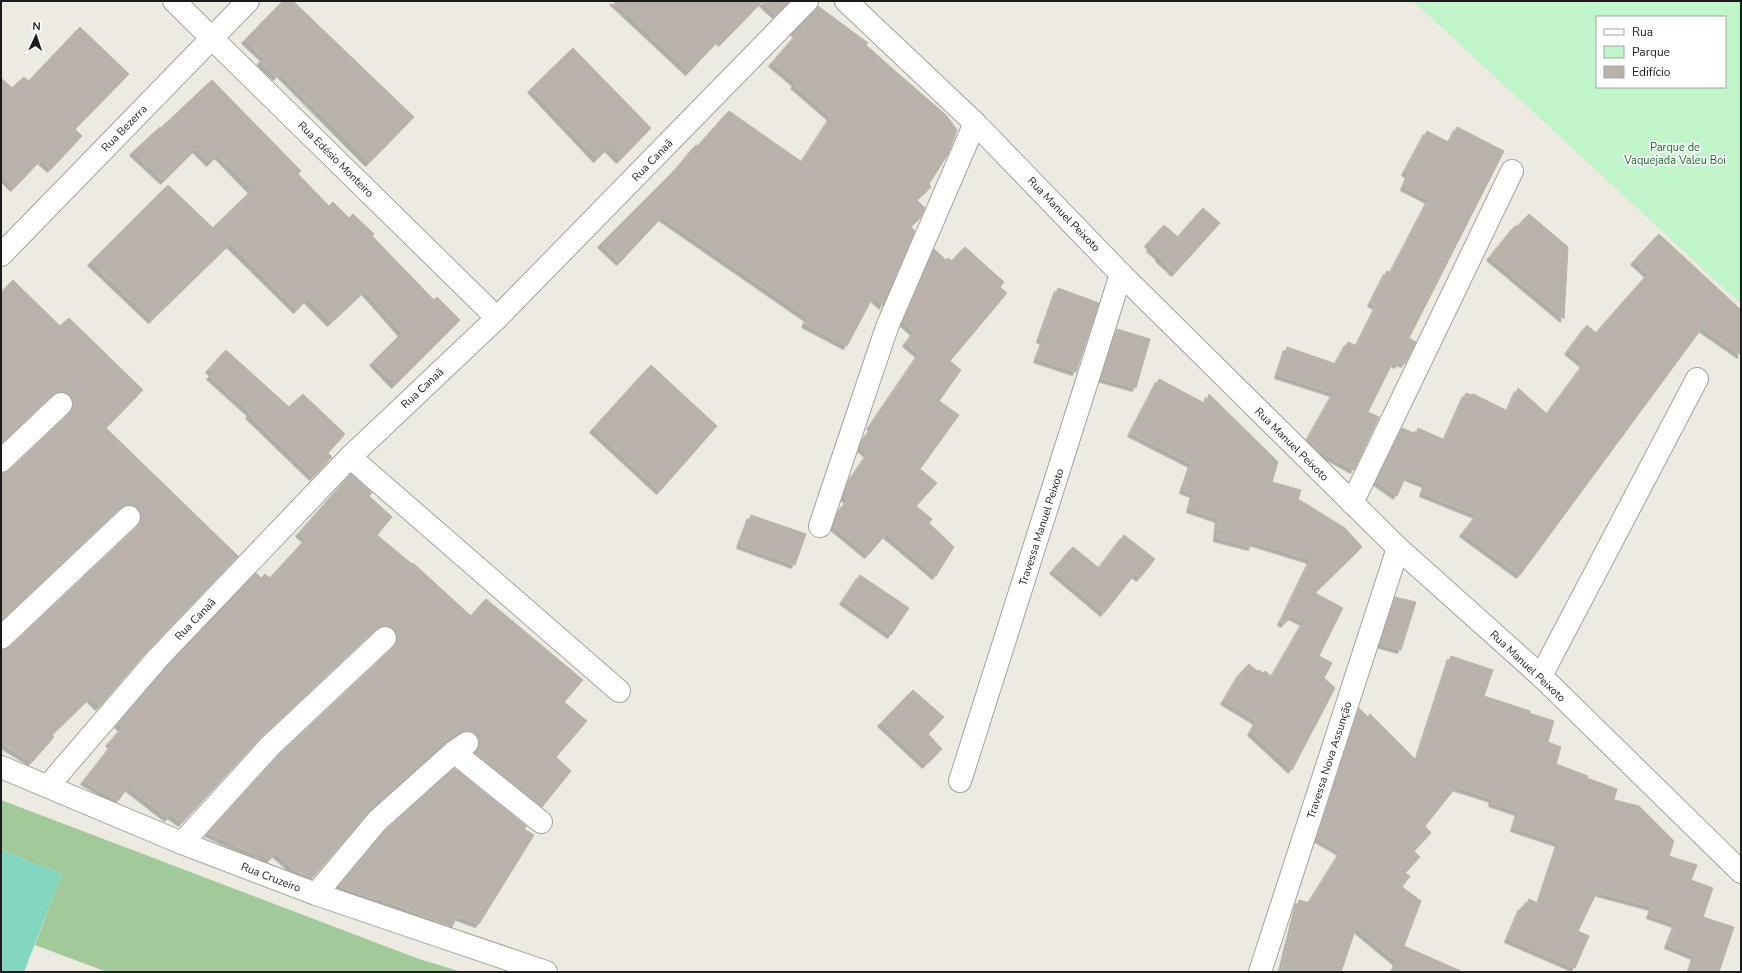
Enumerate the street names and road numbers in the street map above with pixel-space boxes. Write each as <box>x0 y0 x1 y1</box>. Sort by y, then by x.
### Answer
street label: Rua Bezerra <box>98 101 151 155</box>
street label: Rua Edésio Monteiro <box>294 118 377 201</box>
street label: Rua Canaã <box>629 136 676 185</box>
street label: Rua Manuel Peixoto <box>1024 174 1103 255</box>
street label: Rua Canaã <box>398 365 447 412</box>
street label: Rua Manuel Peixoto <box>1252 404 1332 484</box>
street label: Travessa Manuel Peixoto <box>1015 467 1068 588</box>
street label: Rua Canaã <box>172 595 219 644</box>
street label: Rua Manuel Peixoto <box>1487 627 1569 705</box>
street label: Travessa Nova Assunção <box>1303 700 1356 821</box>
street label: Rua Cruzeiro <box>239 859 303 896</box>

